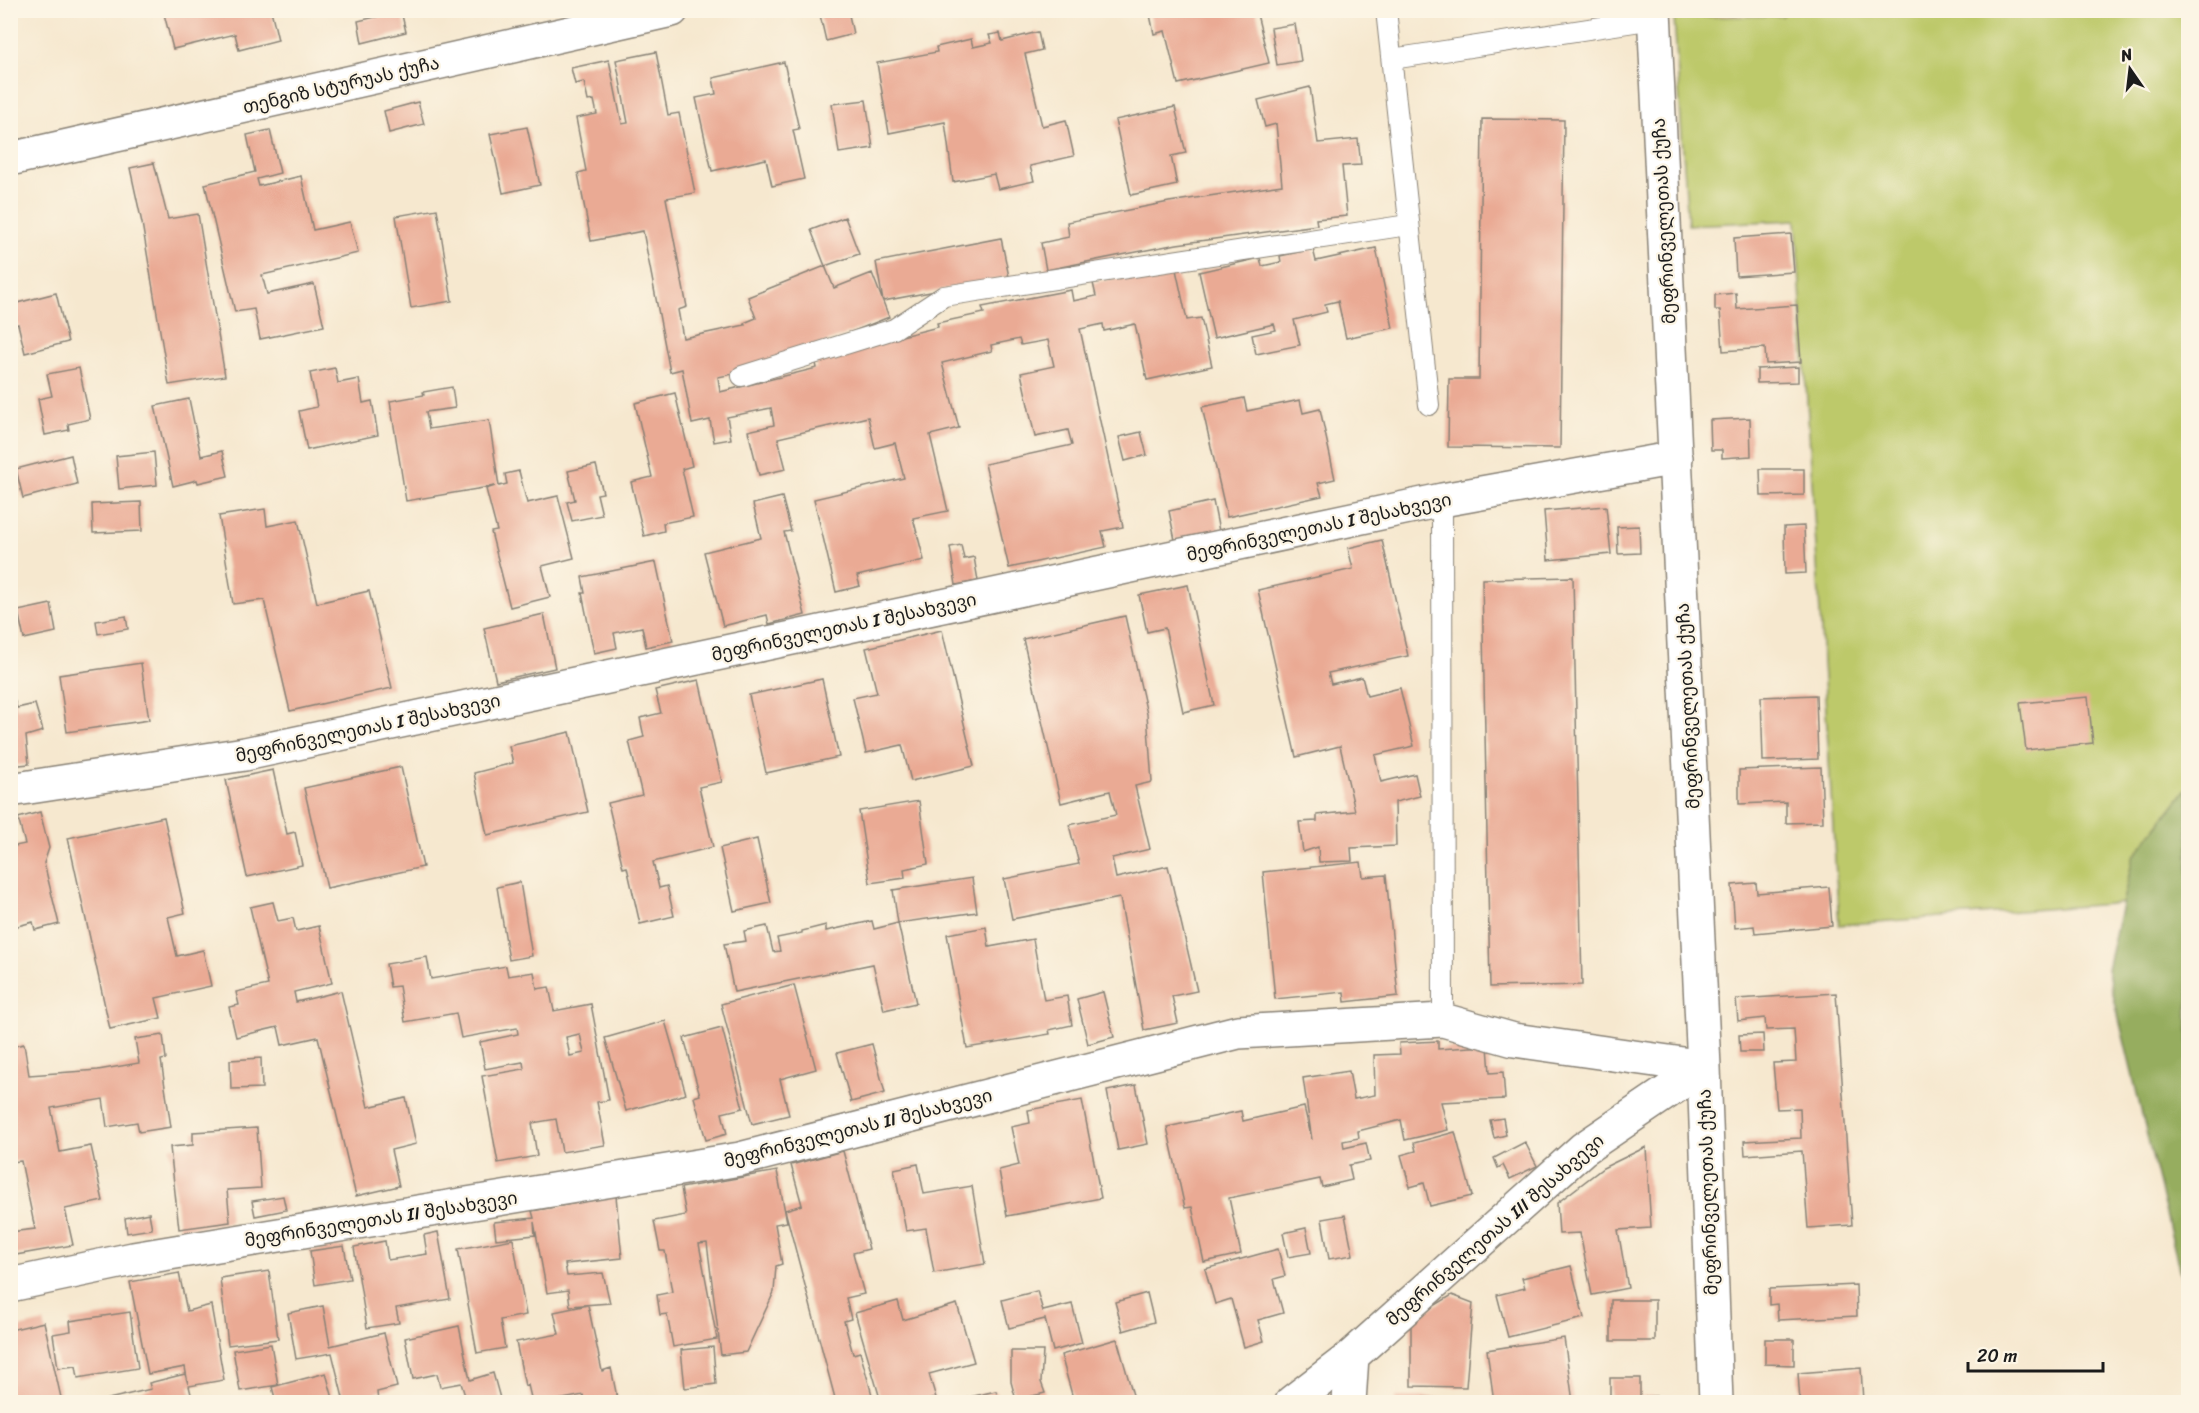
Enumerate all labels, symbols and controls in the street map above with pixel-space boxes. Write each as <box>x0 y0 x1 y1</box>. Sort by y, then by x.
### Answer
north arrow <box>2100 39 2160 99</box>
text: N <box>2117 39 2136 71</box>
street label: თენგიზ სტურუას ქუჩა <box>239 47 443 123</box>
street label: მეფრინველეთას ქუჩა <box>1643 117 1685 325</box>
street label: მეფრინველეთას I შესახვევი <box>1183 483 1455 571</box>
street label: მეფრინველეთას I შესახვევი <box>708 583 980 671</box>
street label: მეფრინველეთას ქუჩა <box>1667 602 1709 810</box>
street label: მეფრინველეთას I შესახვევი <box>232 684 504 772</box>
street label: მეფრინველეთას II შესახვევი <box>720 1079 996 1177</box>
street label: მეფრინველეთას ქუჩა <box>1688 1088 1728 1296</box>
street label: მეფრინველეთას III შესახვევი <box>1378 1126 1612 1334</box>
street label: მეფრინველეთას II შესახვევი <box>242 1182 520 1256</box>
scale bar <box>1968 1335 2103 1373</box>
text: 20 m <box>1977 1340 2017 1372</box>

